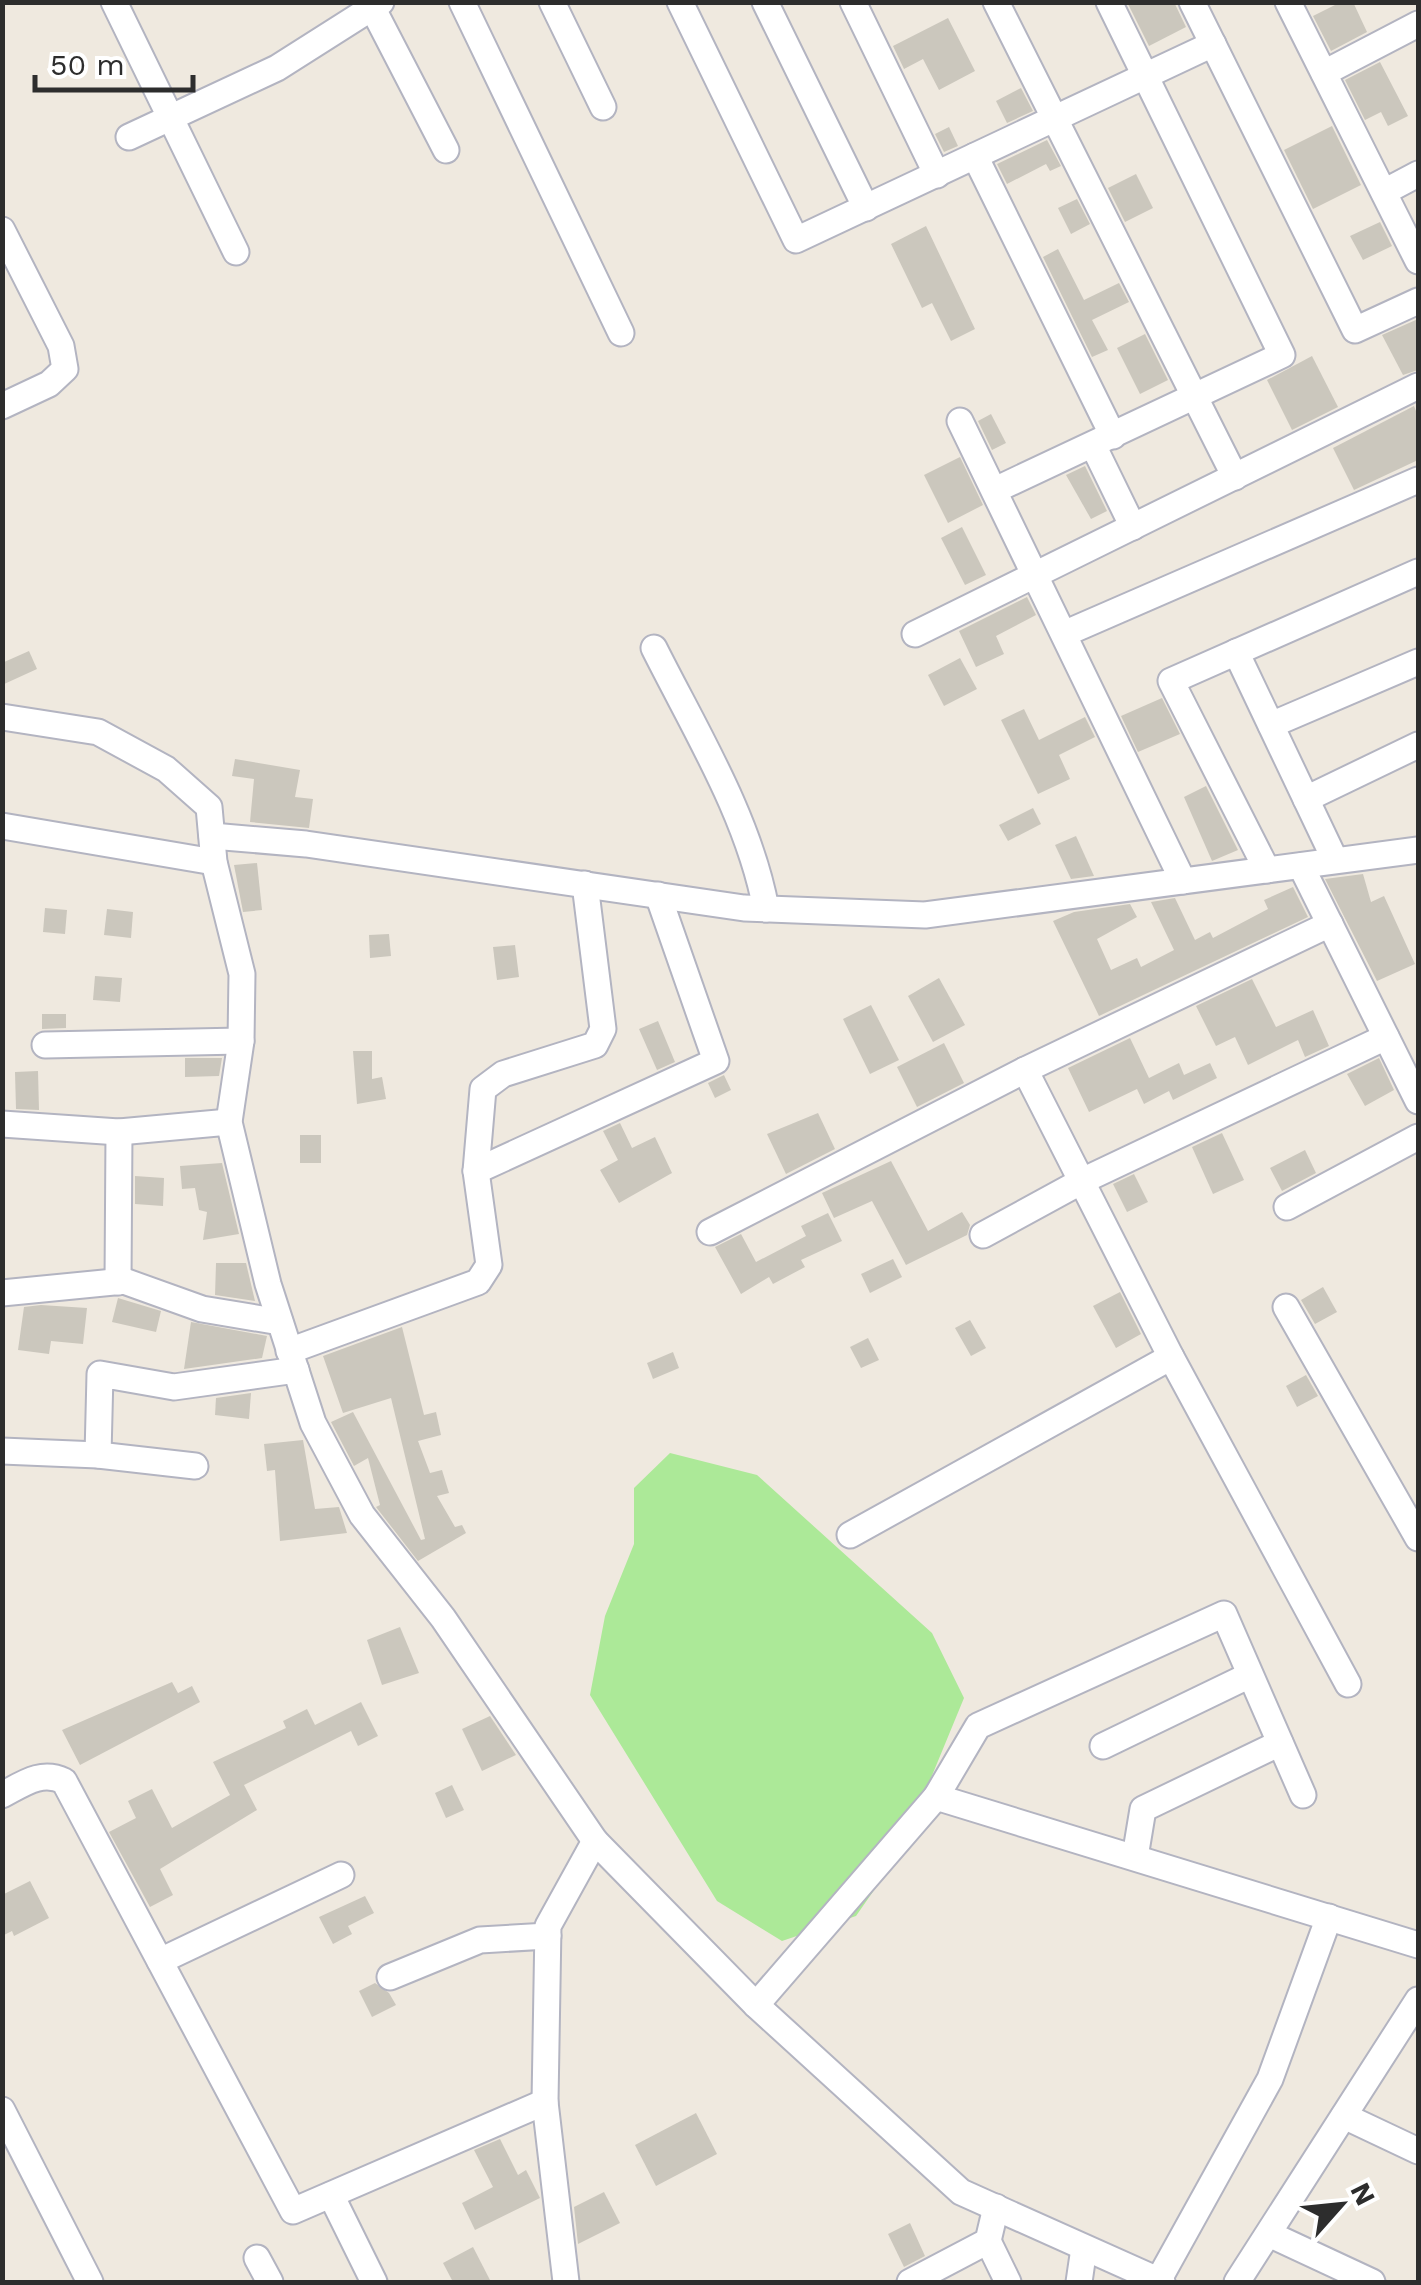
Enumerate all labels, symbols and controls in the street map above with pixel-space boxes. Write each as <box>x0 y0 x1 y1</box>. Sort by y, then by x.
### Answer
scale bar <box>35 30 192 92</box>
text: 50 m <box>50 47 125 82</box>
north arrow <box>1291 2155 1391 2255</box>
text: N <box>1343 2177 1382 2211</box>

